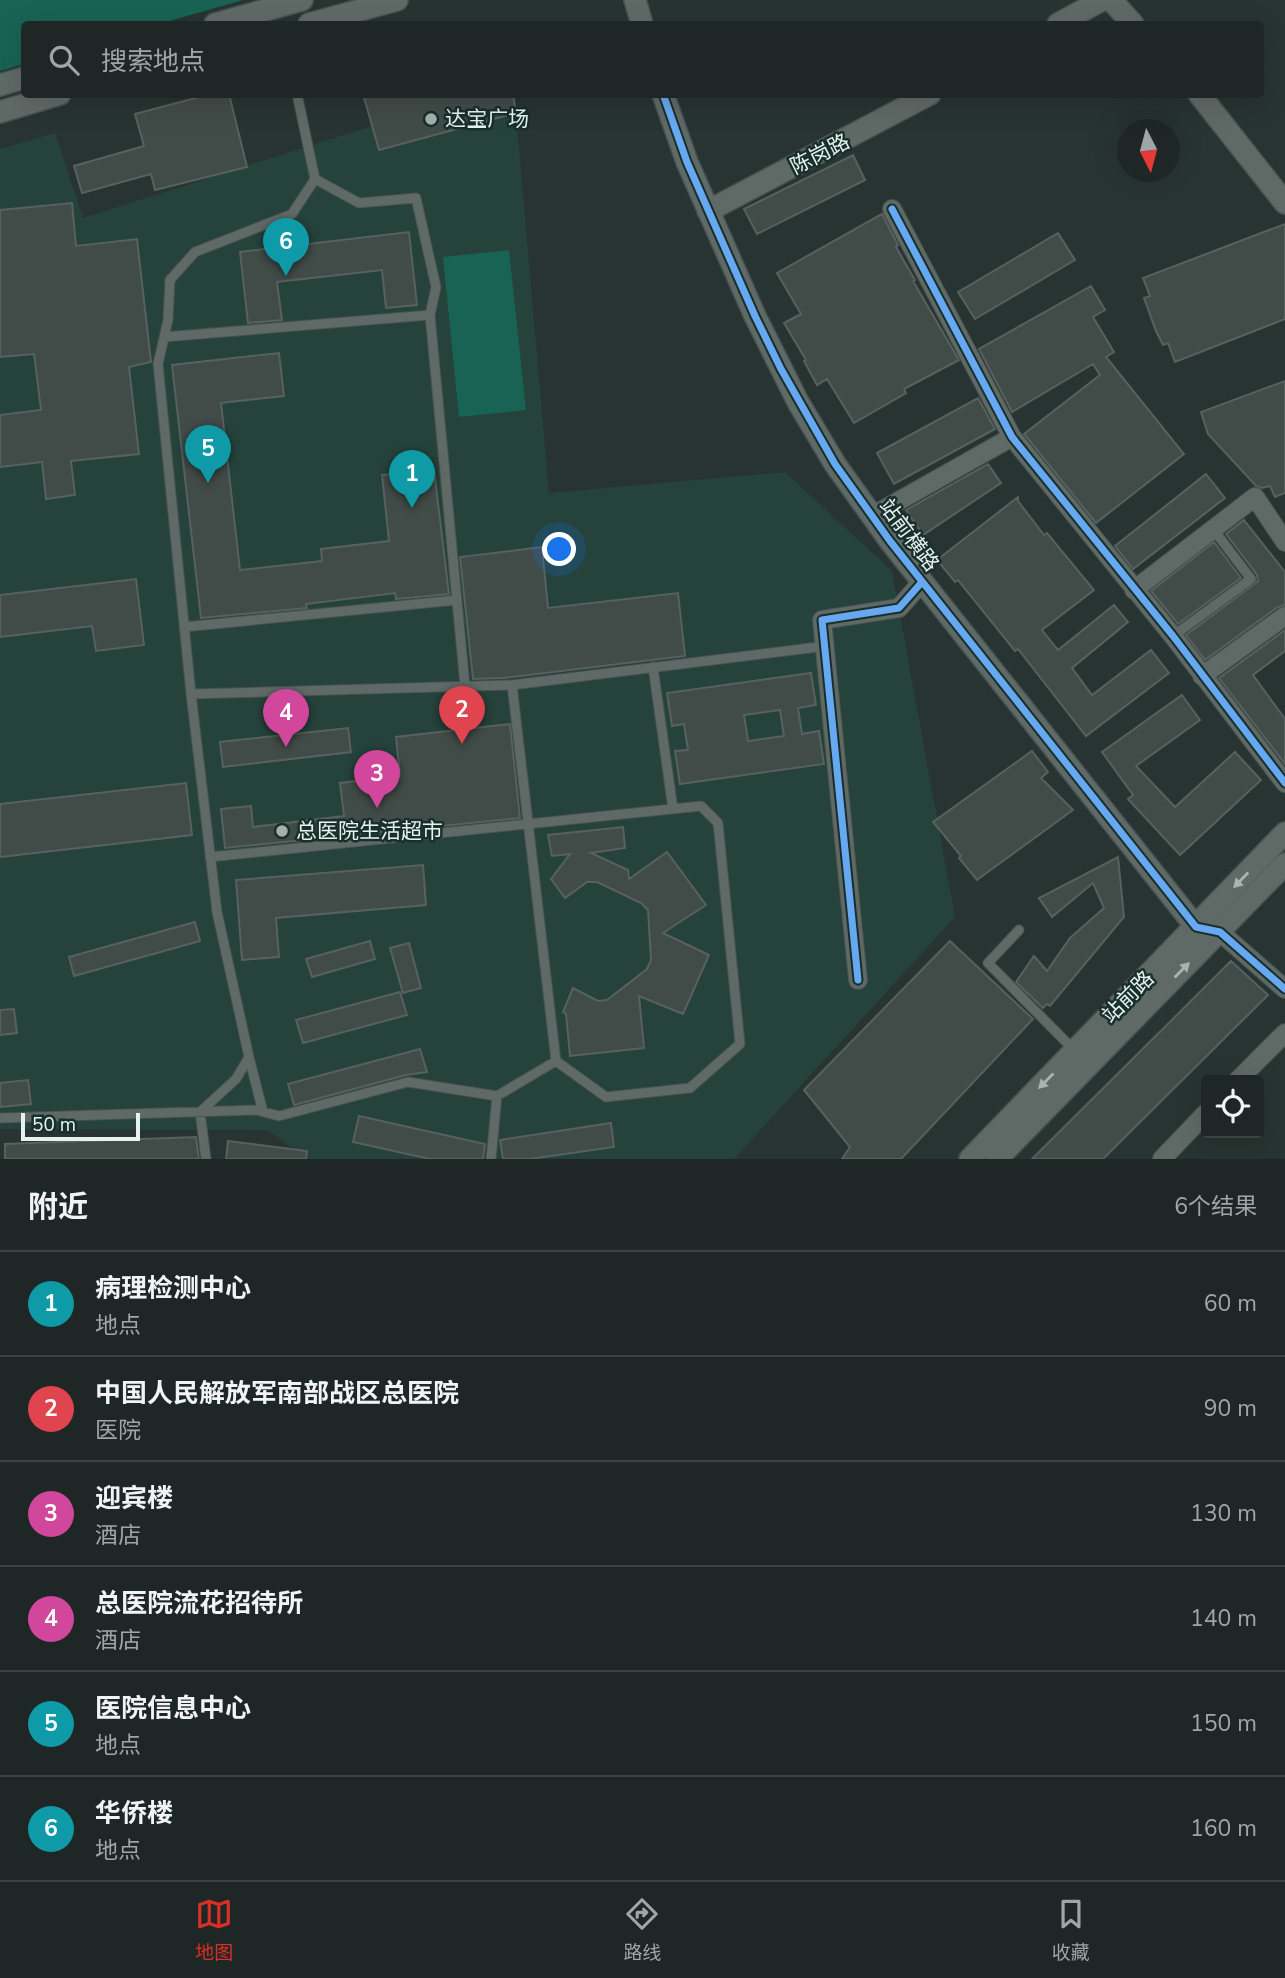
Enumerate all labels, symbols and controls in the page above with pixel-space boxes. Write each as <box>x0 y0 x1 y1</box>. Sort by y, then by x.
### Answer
search box <box>21 21 1264 98</box>
icon: search <box>45 41 83 79</box>
text: 搜索地点 <box>101 44 205 79</box>
place label: 达宝广场 <box>445 105 529 133</box>
marker: 达宝广场 <box>423 111 439 127</box>
north arrow <box>1117 119 1180 182</box>
street label: 陈岗路 <box>786 127 854 181</box>
pin: 6 <box>263 218 309 276</box>
pin: 5 <box>185 425 231 483</box>
pin: 1 <box>389 450 435 508</box>
street label: 站前横路 <box>873 493 945 577</box>
your location <box>542 532 576 566</box>
pin: 2 <box>439 686 485 744</box>
pin: 4 <box>263 689 309 747</box>
pin: 3 <box>354 750 400 808</box>
place label: 总医院生活超市 <box>296 817 443 845</box>
marker: 总医院生活超市 <box>274 823 290 839</box>
one-way arrow <box>1233 871 1249 888</box>
one-way arrow <box>1173 963 1190 979</box>
street label: 站前路 <box>1096 965 1160 1029</box>
one-way arrow <box>1037 1072 1054 1089</box>
map controls <box>1201 1075 1264 1138</box>
button: locate <box>1201 1075 1264 1138</box>
scale bar <box>21 1110 140 1142</box>
text: 50 m <box>32 1112 76 1138</box>
text: 附近 <box>28 1187 88 1228</box>
text: 6个结果 <box>1174 1191 1257 1222</box>
text: 病理检测中心 <box>95 1271 251 1306</box>
text: 1 <box>44 1288 58 1319</box>
text: 60 m <box>1204 1288 1257 1319</box>
text: 地点 <box>95 1310 141 1341</box>
text: 中国人民解放军南部战区总医院 <box>95 1376 459 1411</box>
text: 2 <box>44 1393 58 1424</box>
text: 90 m <box>1204 1393 1257 1424</box>
text: 医院 <box>95 1415 141 1446</box>
text: 迎宾楼 <box>95 1481 173 1516</box>
text: 3 <box>44 1498 58 1529</box>
text: 130 m <box>1190 1498 1257 1529</box>
text: 酒店 <box>95 1520 141 1551</box>
text: 总医院流花招待所 <box>95 1586 303 1621</box>
text: 4 <box>44 1603 58 1634</box>
text: 140 m <box>1190 1603 1257 1634</box>
text: 酒店 <box>95 1625 141 1656</box>
text: 医院信息中心 <box>95 1691 251 1726</box>
text: 5 <box>44 1708 58 1739</box>
text: 150 m <box>1190 1708 1257 1739</box>
text: 地点 <box>95 1730 141 1761</box>
text: 华侨楼 <box>95 1796 173 1831</box>
text: 6 <box>44 1813 58 1844</box>
text: 160 m <box>1190 1813 1257 1844</box>
text: 地点 <box>95 1835 141 1866</box>
tab: 地图 <box>195 1895 233 1966</box>
tab: 路线 <box>623 1895 662 1966</box>
tab: 收藏 <box>1052 1895 1090 1966</box>

